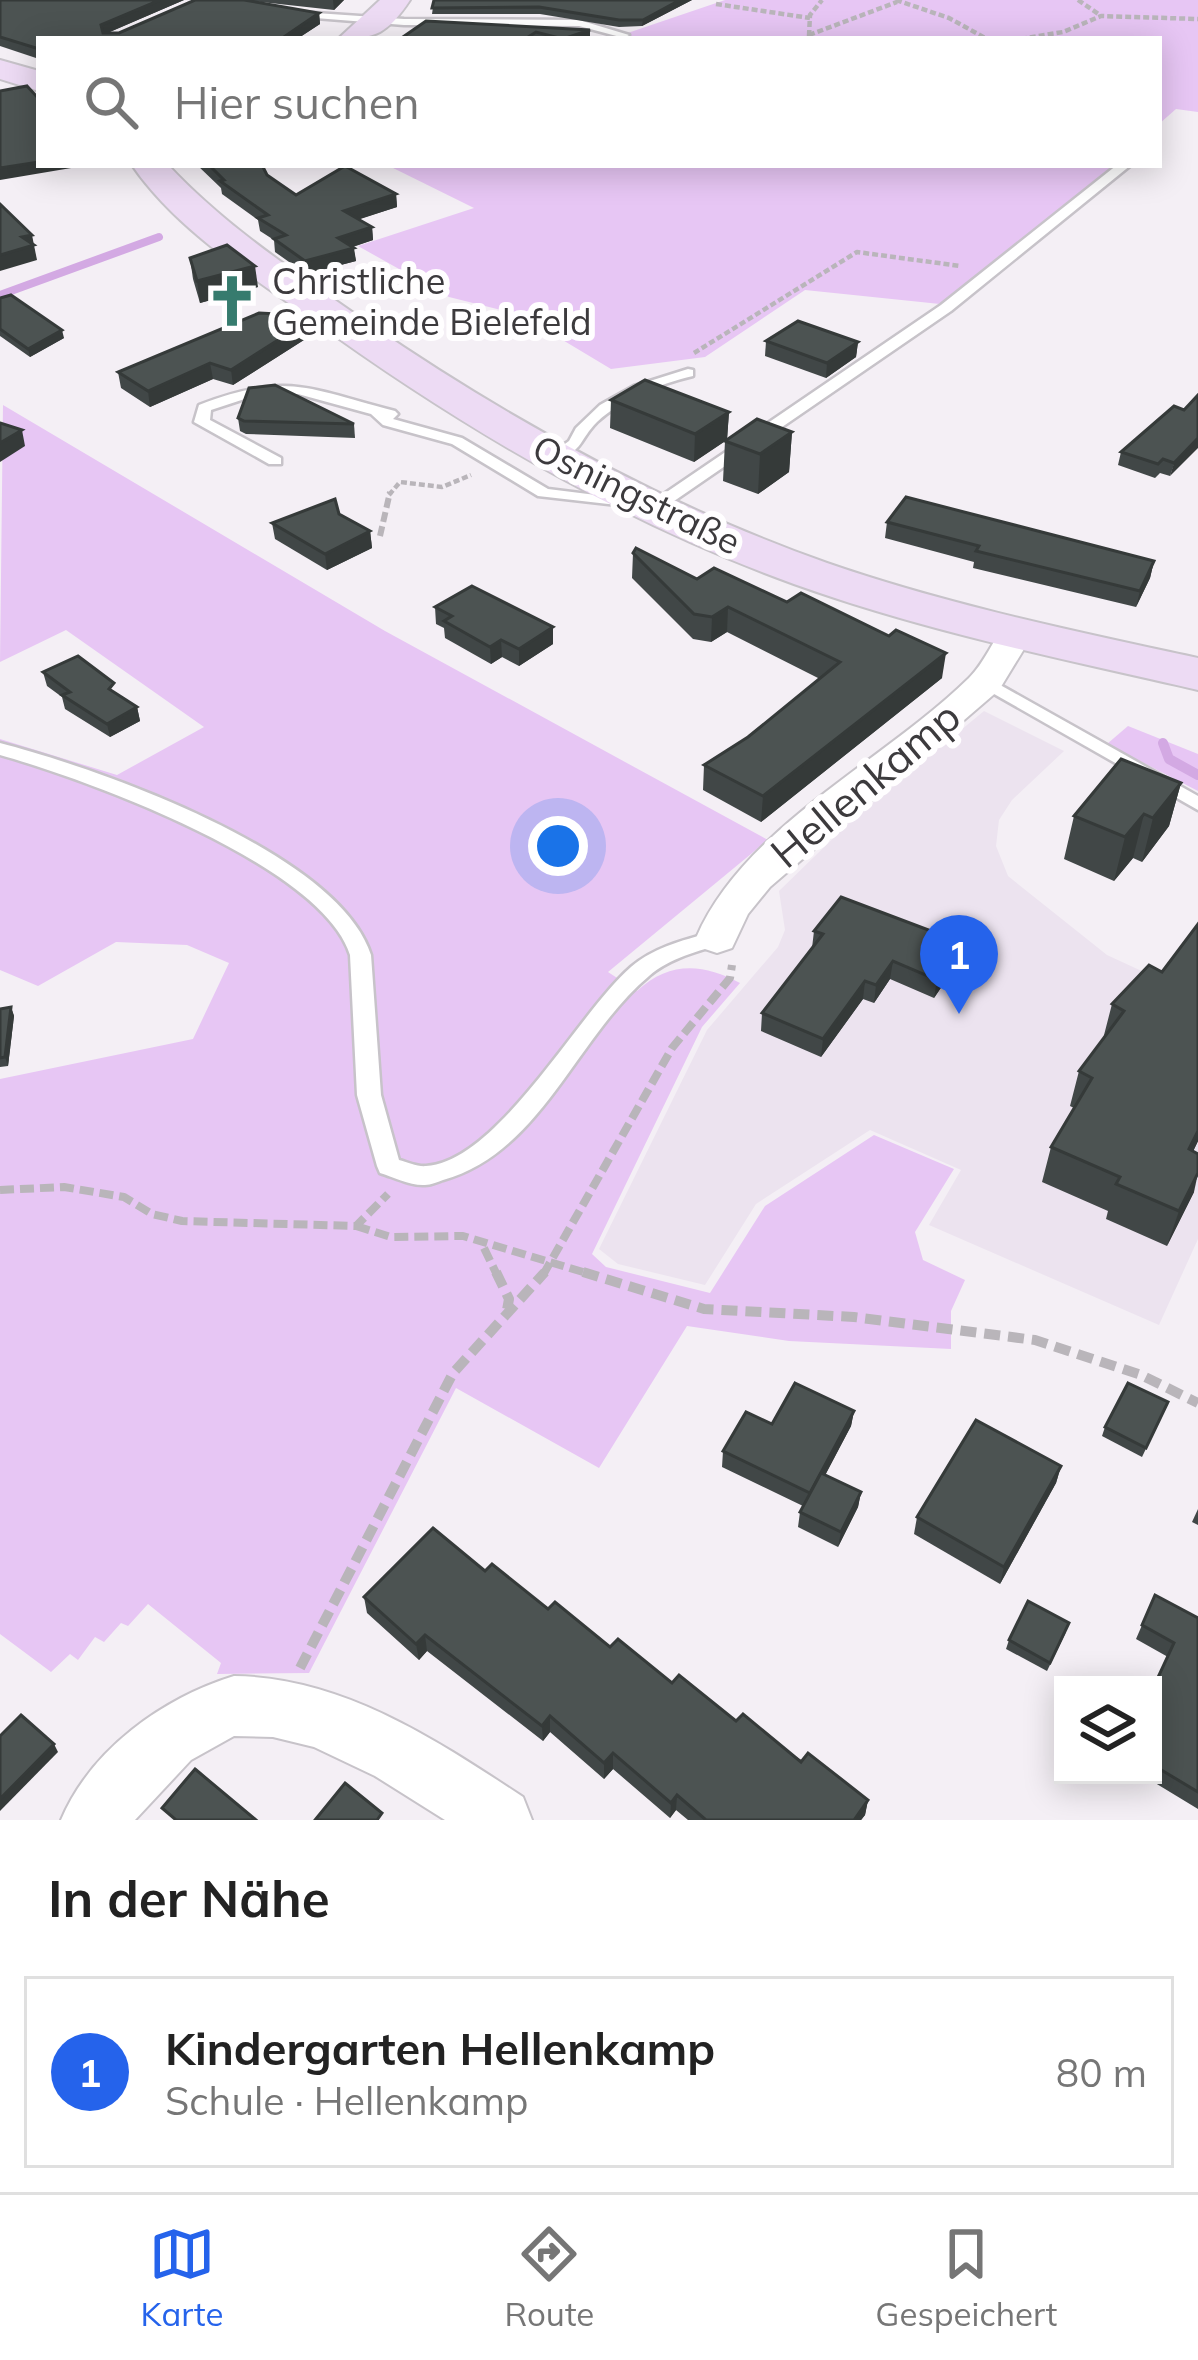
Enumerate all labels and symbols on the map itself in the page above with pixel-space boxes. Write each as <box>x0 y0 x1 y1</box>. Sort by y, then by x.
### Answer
place label: Christliche Gemeinde Bielefeld <box>272 258 592 344</box>
church icon: Christliche Gemeinde Bielefeld <box>203 272 261 330</box>
street label: Osningstraße <box>526 424 748 564</box>
street label: Hellenkamp <box>759 689 971 879</box>
your location <box>528 816 588 876</box>
pin: 1 <box>920 915 998 1014</box>

